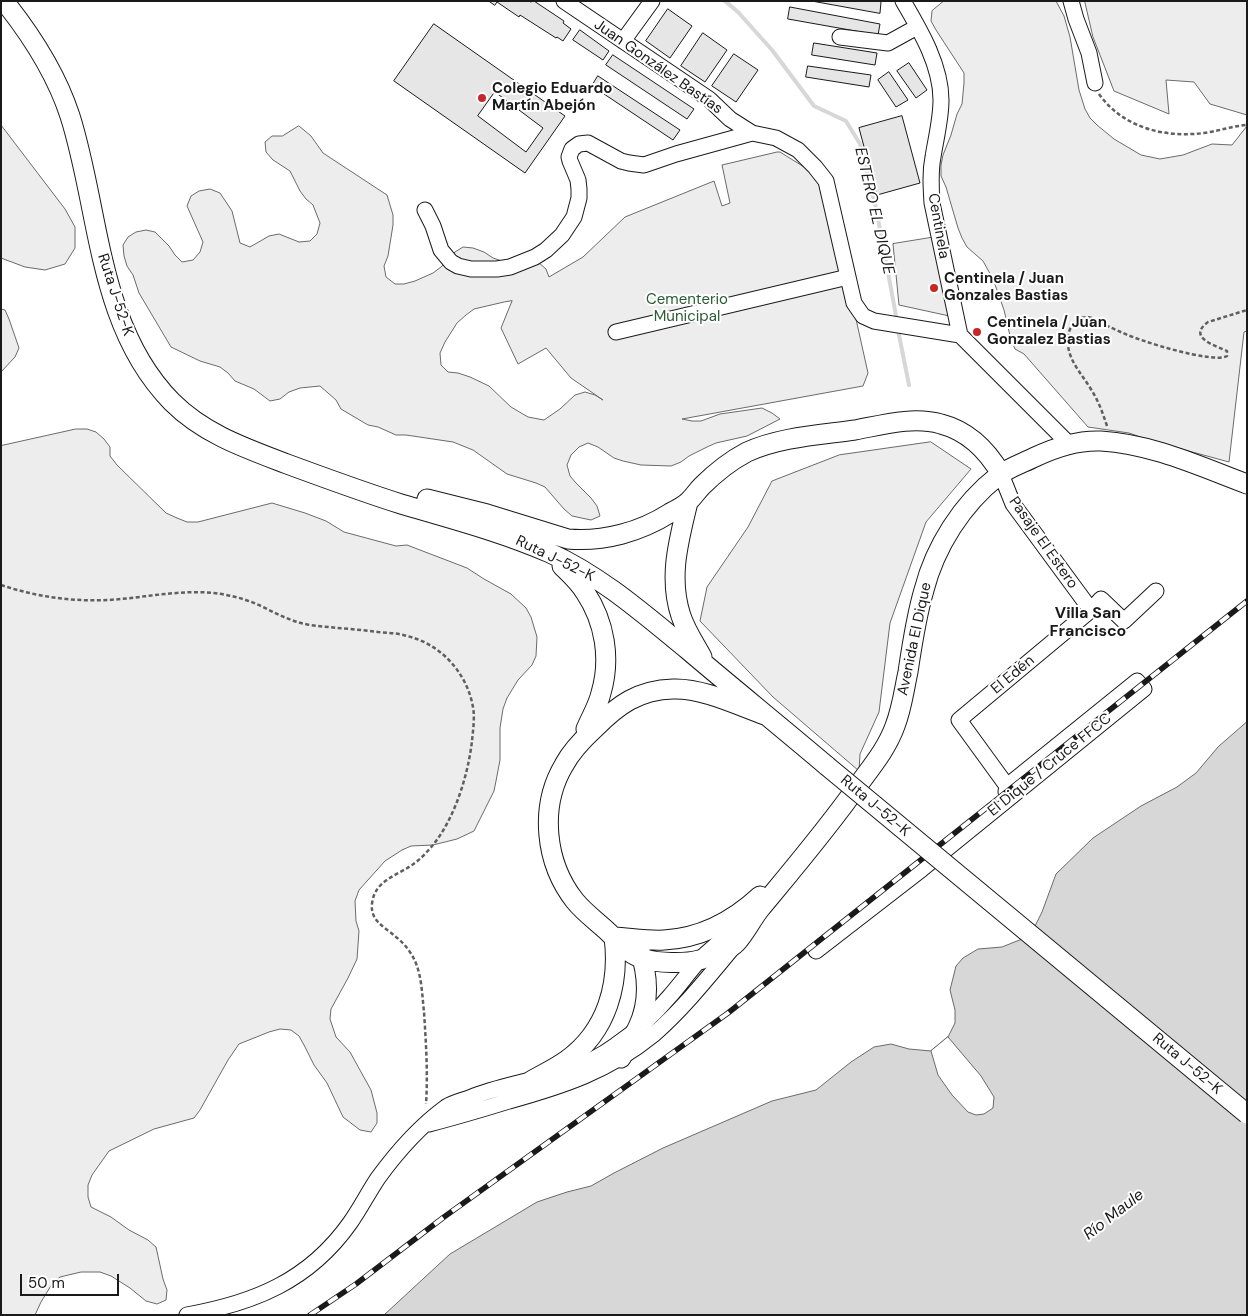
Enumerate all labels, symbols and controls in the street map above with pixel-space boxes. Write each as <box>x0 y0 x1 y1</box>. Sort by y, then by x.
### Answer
street label: Juan González Bastías <box>590 16 726 118</box>
place label: Colegio Eduardo Martín Abejón <box>492 80 612 115</box>
marker: Colegio Eduardo Martín Abejón <box>476 92 488 104</box>
water label: ESTERO EL DIQUE <box>850 146 898 276</box>
street label: Centinela <box>923 192 953 260</box>
street label: Ruta J-52-K <box>93 252 137 338</box>
place label: Centinela / Juan Gonzales Bastias <box>944 270 1068 305</box>
marker: Centinela / Juan Gonzales Bastias <box>928 282 940 294</box>
park label: Cementerio Municipal <box>646 291 728 326</box>
place label: Centinela / Juan Gonzalez Bastias <box>987 314 1111 349</box>
marker: Centinela / Juan Gonzalez Bastias <box>971 326 983 338</box>
street label: Pasaje El Estero <box>1005 494 1081 592</box>
street label: Ruta J-52-K <box>513 532 597 586</box>
street label: Avenida El Dique <box>894 581 936 697</box>
district label: Villa San Francisco <box>1050 604 1126 642</box>
street label: El Edén <box>988 652 1038 698</box>
street label: El Dique / Cruce FFCC <box>985 710 1115 820</box>
street label: Ruta J-52-K <box>836 772 914 840</box>
street label: Ruta J-52-K <box>1148 1030 1226 1098</box>
water label: Río Maule <box>1080 1185 1148 1245</box>
scale bar <box>22 1264 121 1296</box>
text: 50 m <box>28 1273 65 1293</box>

